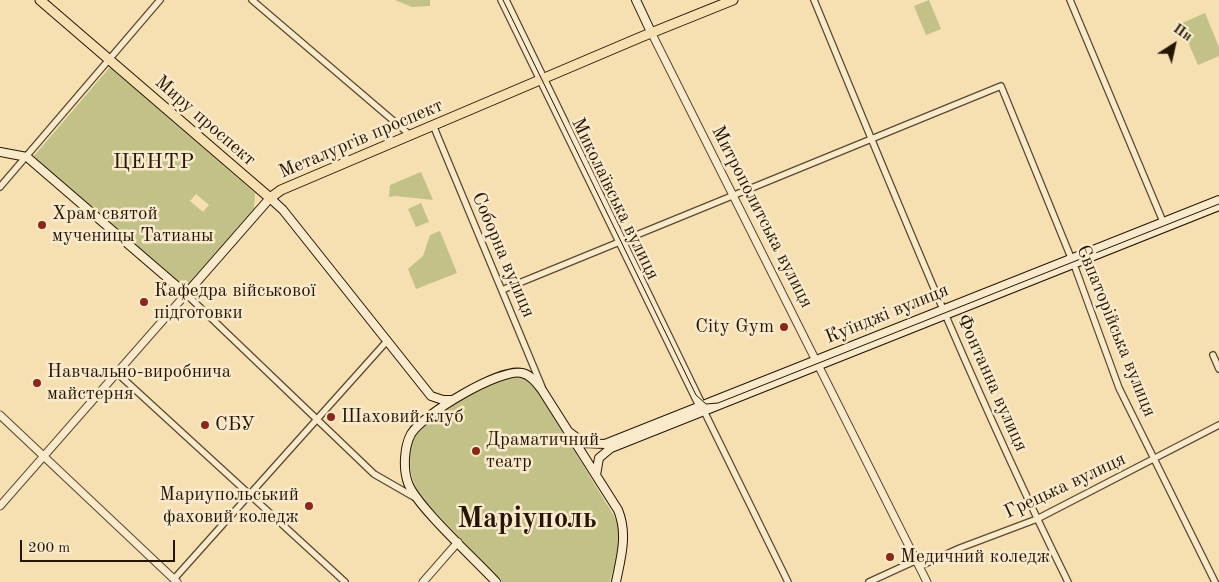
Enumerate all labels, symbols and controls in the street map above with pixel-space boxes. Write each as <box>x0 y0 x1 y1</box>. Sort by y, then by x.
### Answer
north arrow <box>1149 20 1199 70</box>
text: Пн <box>1171 21 1195 44</box>
street label: Миру проспект <box>150 71 260 171</box>
street label: Металургів проспект <box>276 94 446 184</box>
street label: Миколаївська вулиця <box>566 114 664 284</box>
street label: Митрополитська вулиця <box>706 122 818 312</box>
district label: ЦЕНТР <box>112 149 196 175</box>
street label: Соборна вулиця <box>466 189 540 321</box>
place label: Храм святой мученицы Татианы <box>52 203 214 247</box>
marker: Храм святой мученицы Татианы <box>36 219 48 231</box>
street label: Євпаторійська вулиця <box>1071 242 1161 420</box>
street label: Куїнджі вулиця <box>822 279 952 349</box>
place label: Кафедра військової підготовки <box>154 280 316 324</box>
marker: Кафедра військової підготовки <box>138 296 150 308</box>
street label: Фонтанна вулиця <box>952 311 1032 455</box>
place label: City Gym <box>695 316 774 338</box>
marker: City Gym <box>778 321 790 333</box>
place label: Навчально-виробнича майстерня <box>47 361 231 405</box>
marker: Навчально-виробнича майстерня <box>31 377 43 389</box>
place label: Шаховий клуб <box>341 406 464 428</box>
marker: Шаховий клуб <box>325 411 337 423</box>
place label: СБУ <box>215 414 255 436</box>
marker: СБУ <box>199 419 211 431</box>
place label: Драматичний театр <box>486 429 599 473</box>
marker: Драматичний театр <box>470 445 482 457</box>
street label: Грецька вулиця <box>1001 448 1129 524</box>
place label: Мариупольський фаховий коледж <box>159 484 299 528</box>
marker: Мариупольський фаховий коледж <box>303 500 315 512</box>
district label: Маріуполь <box>457 502 597 536</box>
scale bar <box>22 530 178 562</box>
text: 200 m <box>28 541 70 556</box>
place label: Медичний коледж <box>900 546 1050 568</box>
marker: Медичний коледж <box>884 551 896 563</box>

